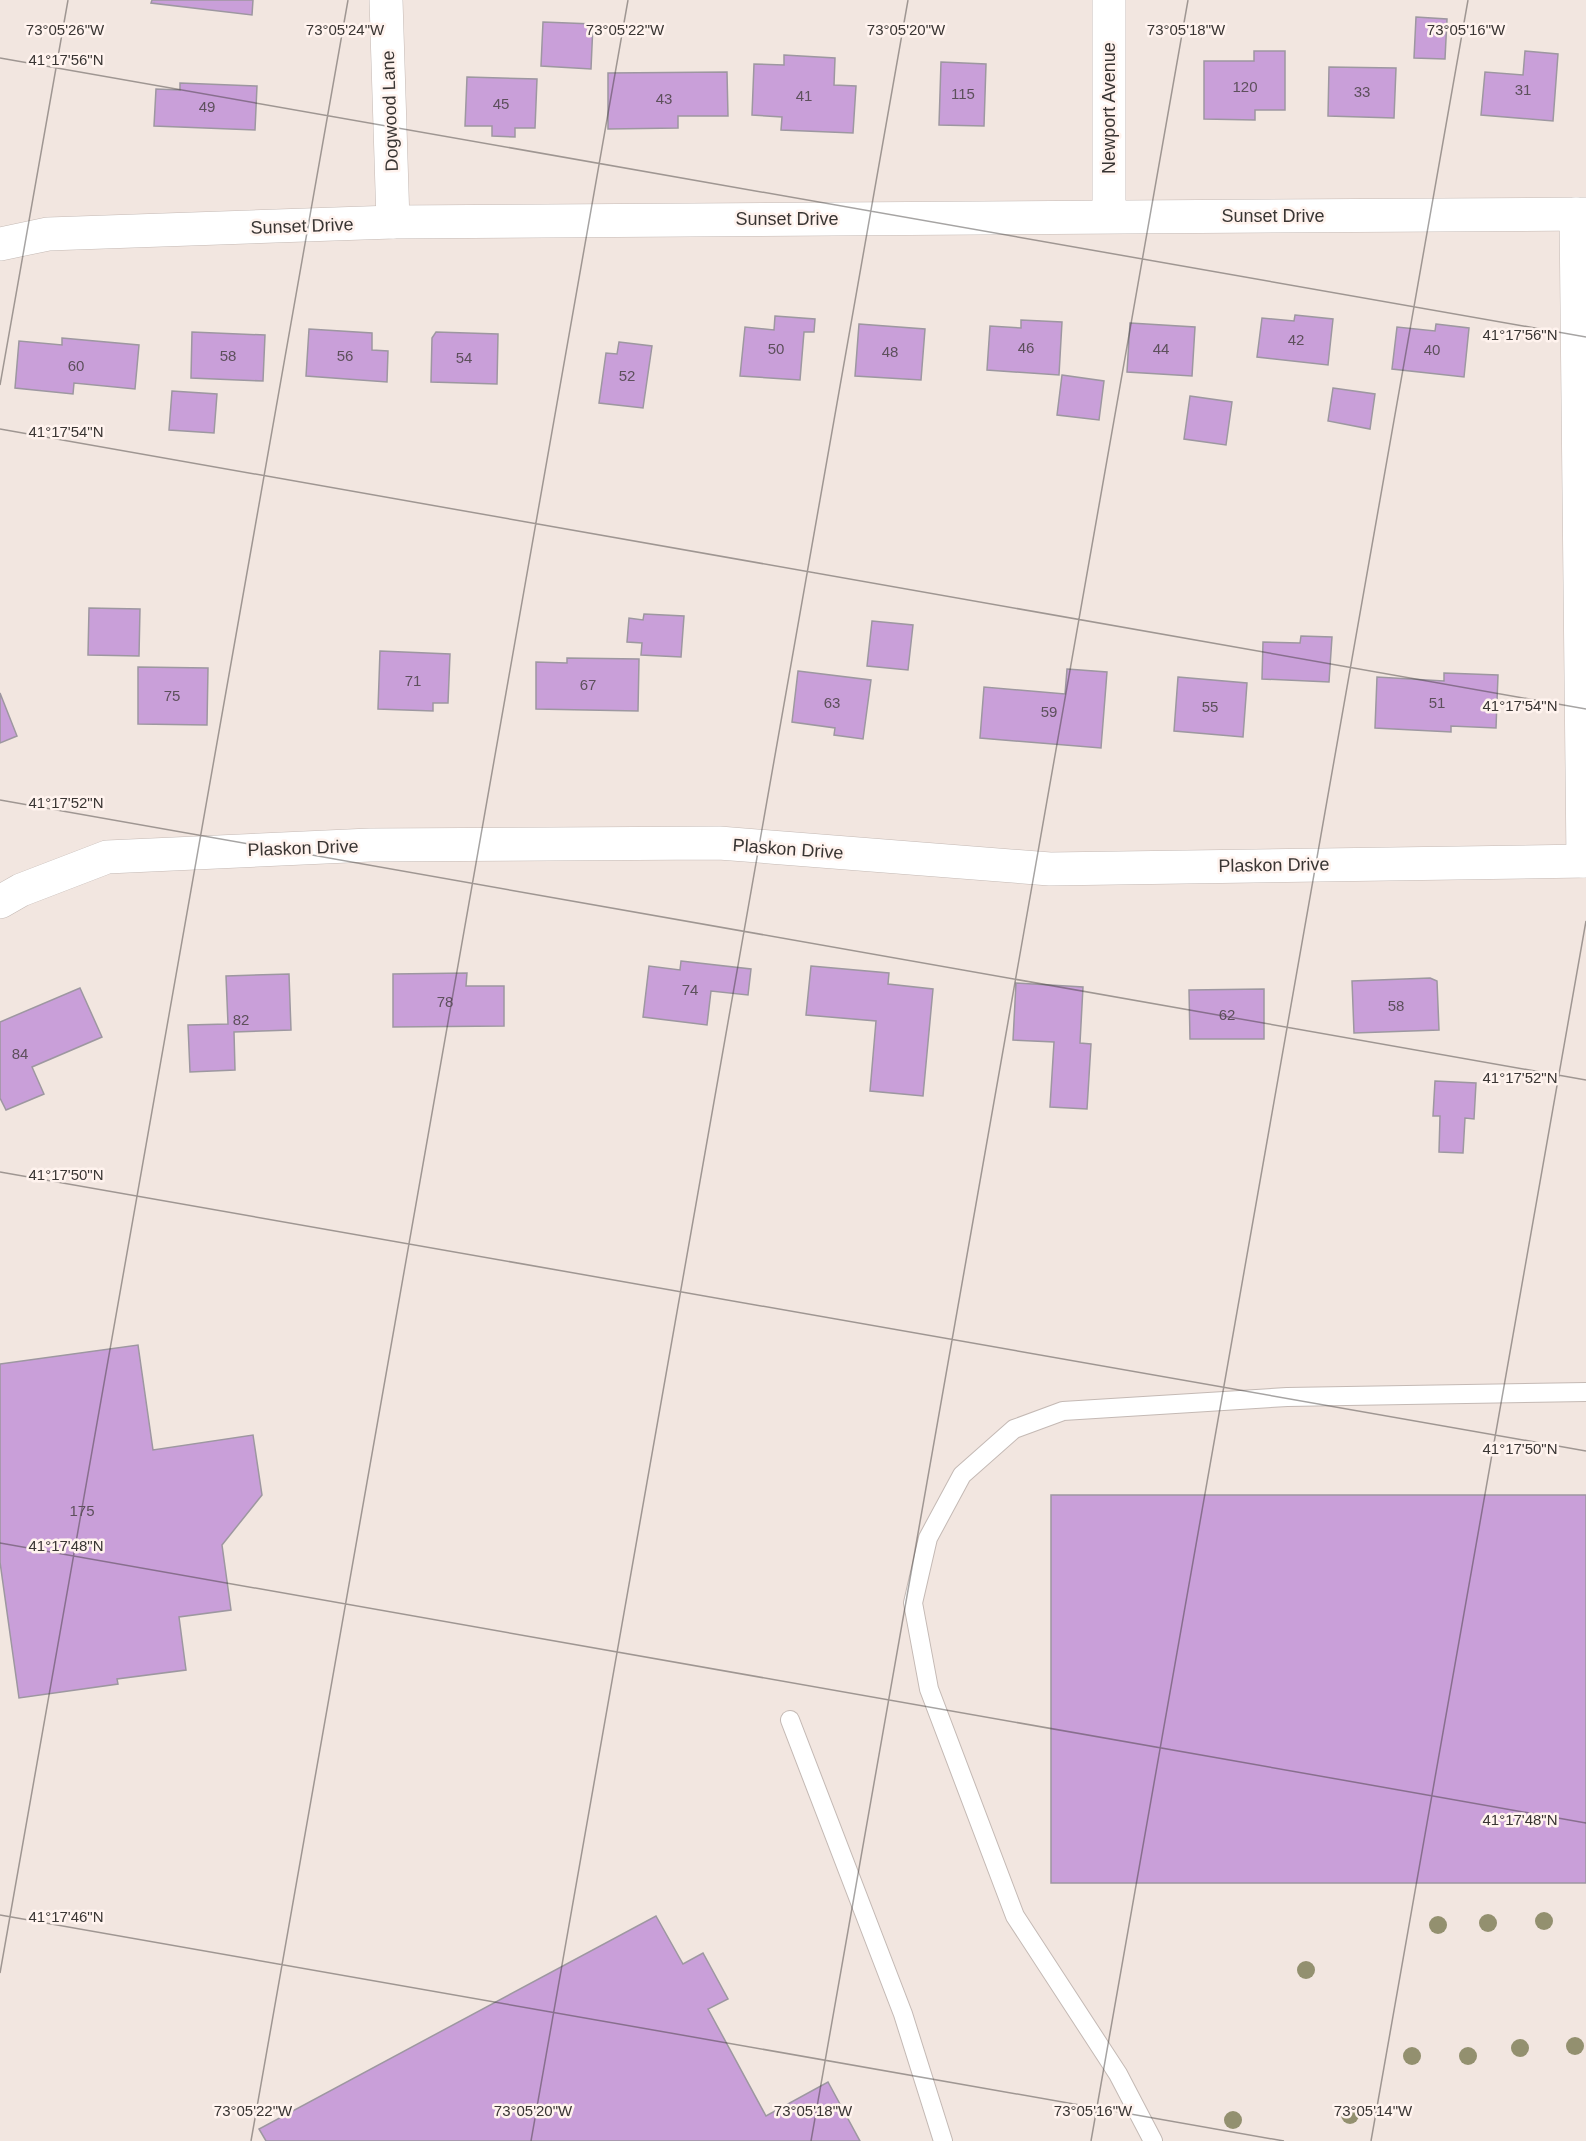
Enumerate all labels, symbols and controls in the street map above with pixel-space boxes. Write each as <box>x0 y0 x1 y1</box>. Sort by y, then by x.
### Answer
text: 73°05'26"W <box>26 21 105 38</box>
text: 73°05'24"W <box>306 21 385 38</box>
text: 73°05'22"W <box>586 21 665 38</box>
text: 73°05'20"W <box>867 21 946 38</box>
text: 73°05'18"W <box>1147 21 1226 38</box>
text: 73°05'16"W <box>1427 21 1506 38</box>
street label: Newport Avenue <box>1099 42 1119 174</box>
street label: Dogwood Lane <box>378 50 402 172</box>
text: 41°17'56"N <box>28 51 104 68</box>
house number: 120 <box>1232 78 1258 95</box>
house number: 31 <box>1515 81 1531 98</box>
house number: 33 <box>1354 83 1370 100</box>
house number: 115 <box>951 85 975 102</box>
house number: 41 <box>796 87 812 104</box>
house number: 43 <box>656 90 672 107</box>
house number: 45 <box>493 95 509 112</box>
house number: 49 <box>199 98 215 115</box>
street label: Sunset Drive <box>1221 206 1325 226</box>
street label: Sunset Drive <box>735 209 839 229</box>
street label: Sunset Drive <box>250 214 354 238</box>
text: 41°17'56"N <box>1482 326 1558 343</box>
house number: 42 <box>1288 331 1304 348</box>
house number: 46 <box>1018 339 1034 356</box>
house number: 50 <box>768 340 784 357</box>
house number: 44 <box>1153 340 1169 357</box>
house number: 40 <box>1424 341 1440 358</box>
house number: 48 <box>882 343 898 360</box>
house number: 58 <box>220 347 236 364</box>
house number: 56 <box>337 347 353 364</box>
house number: 54 <box>456 349 472 366</box>
house number: 60 <box>68 357 84 374</box>
house number: 52 <box>619 367 635 384</box>
text: 41°17'54"N <box>28 423 104 440</box>
house number: 71 <box>405 672 421 689</box>
house number: 67 <box>580 676 596 693</box>
house number: 75 <box>164 687 180 704</box>
house number: 63 <box>824 694 840 711</box>
house number: 51 <box>1429 694 1445 711</box>
text: 41°17'54"N <box>1482 697 1558 714</box>
house number: 55 <box>1202 698 1218 715</box>
house number: 59 <box>1041 703 1057 720</box>
text: 41°17'52"N <box>28 794 104 811</box>
street label: Plaskon Drive <box>732 835 844 863</box>
street label: Plaskon Drive <box>247 836 359 860</box>
street label: Plaskon Drive <box>1218 854 1330 876</box>
house number: 74 <box>682 981 698 998</box>
house number: 78 <box>437 993 453 1010</box>
house number: 58 <box>1388 997 1404 1014</box>
house number: 62 <box>1219 1006 1235 1023</box>
house number: 82 <box>233 1011 249 1028</box>
house number: 84 <box>12 1045 28 1062</box>
text: 41°17'52"N <box>1482 1069 1558 1086</box>
text: 41°17'50"N <box>28 1166 104 1183</box>
text: 41°17'50"N <box>1482 1440 1558 1457</box>
house number: 175 <box>69 1502 95 1519</box>
text: 41°17'48"N <box>28 1537 104 1554</box>
text: 41°17'48"N <box>1482 1811 1558 1828</box>
text: 41°17'46"N <box>28 1908 104 1925</box>
text: 73°05'22"W <box>214 2102 293 2119</box>
text: 73°05'20"W <box>494 2102 573 2119</box>
text: 73°05'18"W <box>774 2102 853 2119</box>
text: 73°05'16"W <box>1054 2102 1133 2119</box>
text: 73°05'14"W <box>1334 2102 1413 2119</box>

